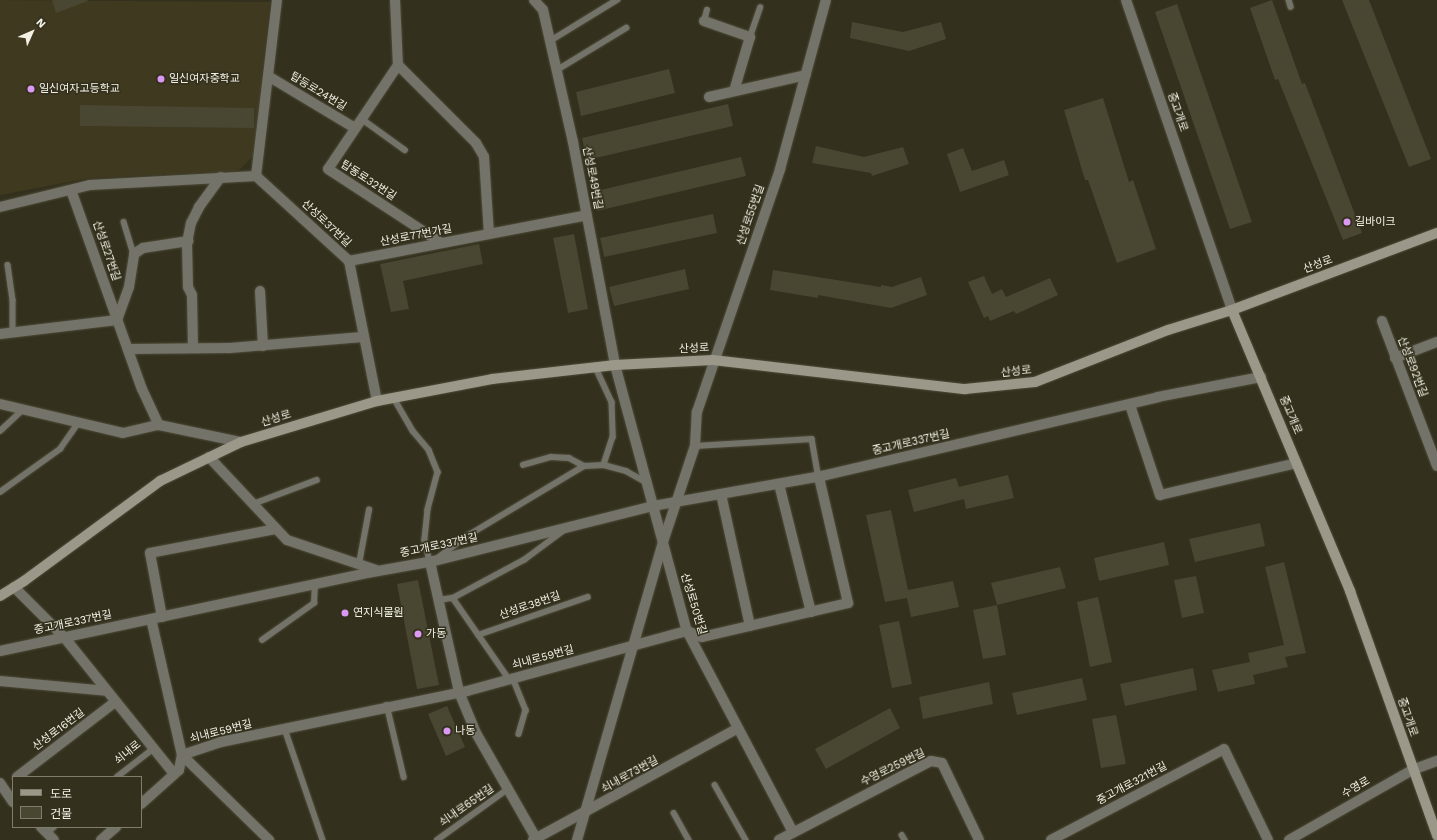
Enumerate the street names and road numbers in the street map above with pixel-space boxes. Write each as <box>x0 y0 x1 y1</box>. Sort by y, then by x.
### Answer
street label: 탑동로24번길 <box>287 70 349 114</box>
street label: 중고개로 <box>1164 91 1190 133</box>
street label: 산성로49번길 <box>579 145 605 211</box>
street label: 탑동로32번길 <box>338 158 398 204</box>
street label: 산성로55번길 <box>734 183 768 247</box>
street label: 산성로37번길 <box>299 198 353 250</box>
street label: 산성로27번길 <box>90 219 122 283</box>
street label: 산성로77번가길 <box>379 223 453 249</box>
street label: 산성로 <box>1301 254 1335 276</box>
street label: 산성로92번길 <box>1394 335 1430 399</box>
street label: 산성로 <box>678 342 710 356</box>
street label: 산성로 <box>1000 364 1032 380</box>
street label: 중고개로 <box>1276 394 1304 436</box>
street label: 산성로 <box>260 408 292 430</box>
street label: 중고개로337번길 <box>871 428 951 458</box>
street label: 중고개로337번길 <box>399 531 479 561</box>
street label: 산성로50번길 <box>677 572 709 636</box>
street label: 산성로38번길 <box>498 589 562 623</box>
street label: 중고개로337번길 <box>33 608 113 638</box>
street label: 쇠내로59번길 <box>510 643 576 673</box>
street label: 중고개로 <box>1394 696 1420 738</box>
street label: 산성로16번길 <box>30 706 88 754</box>
street label: 쇠내로59번길 <box>188 718 254 746</box>
street label: 쇠내로 <box>112 738 144 768</box>
street label: 수영로259번길 <box>859 747 927 789</box>
street label: 쇠내로73번길 <box>599 754 661 796</box>
street label: 중고개로321번길 <box>1095 760 1169 808</box>
street label: 수영로 <box>1340 775 1372 801</box>
street label: 쇠내로65번길 <box>437 782 497 830</box>

